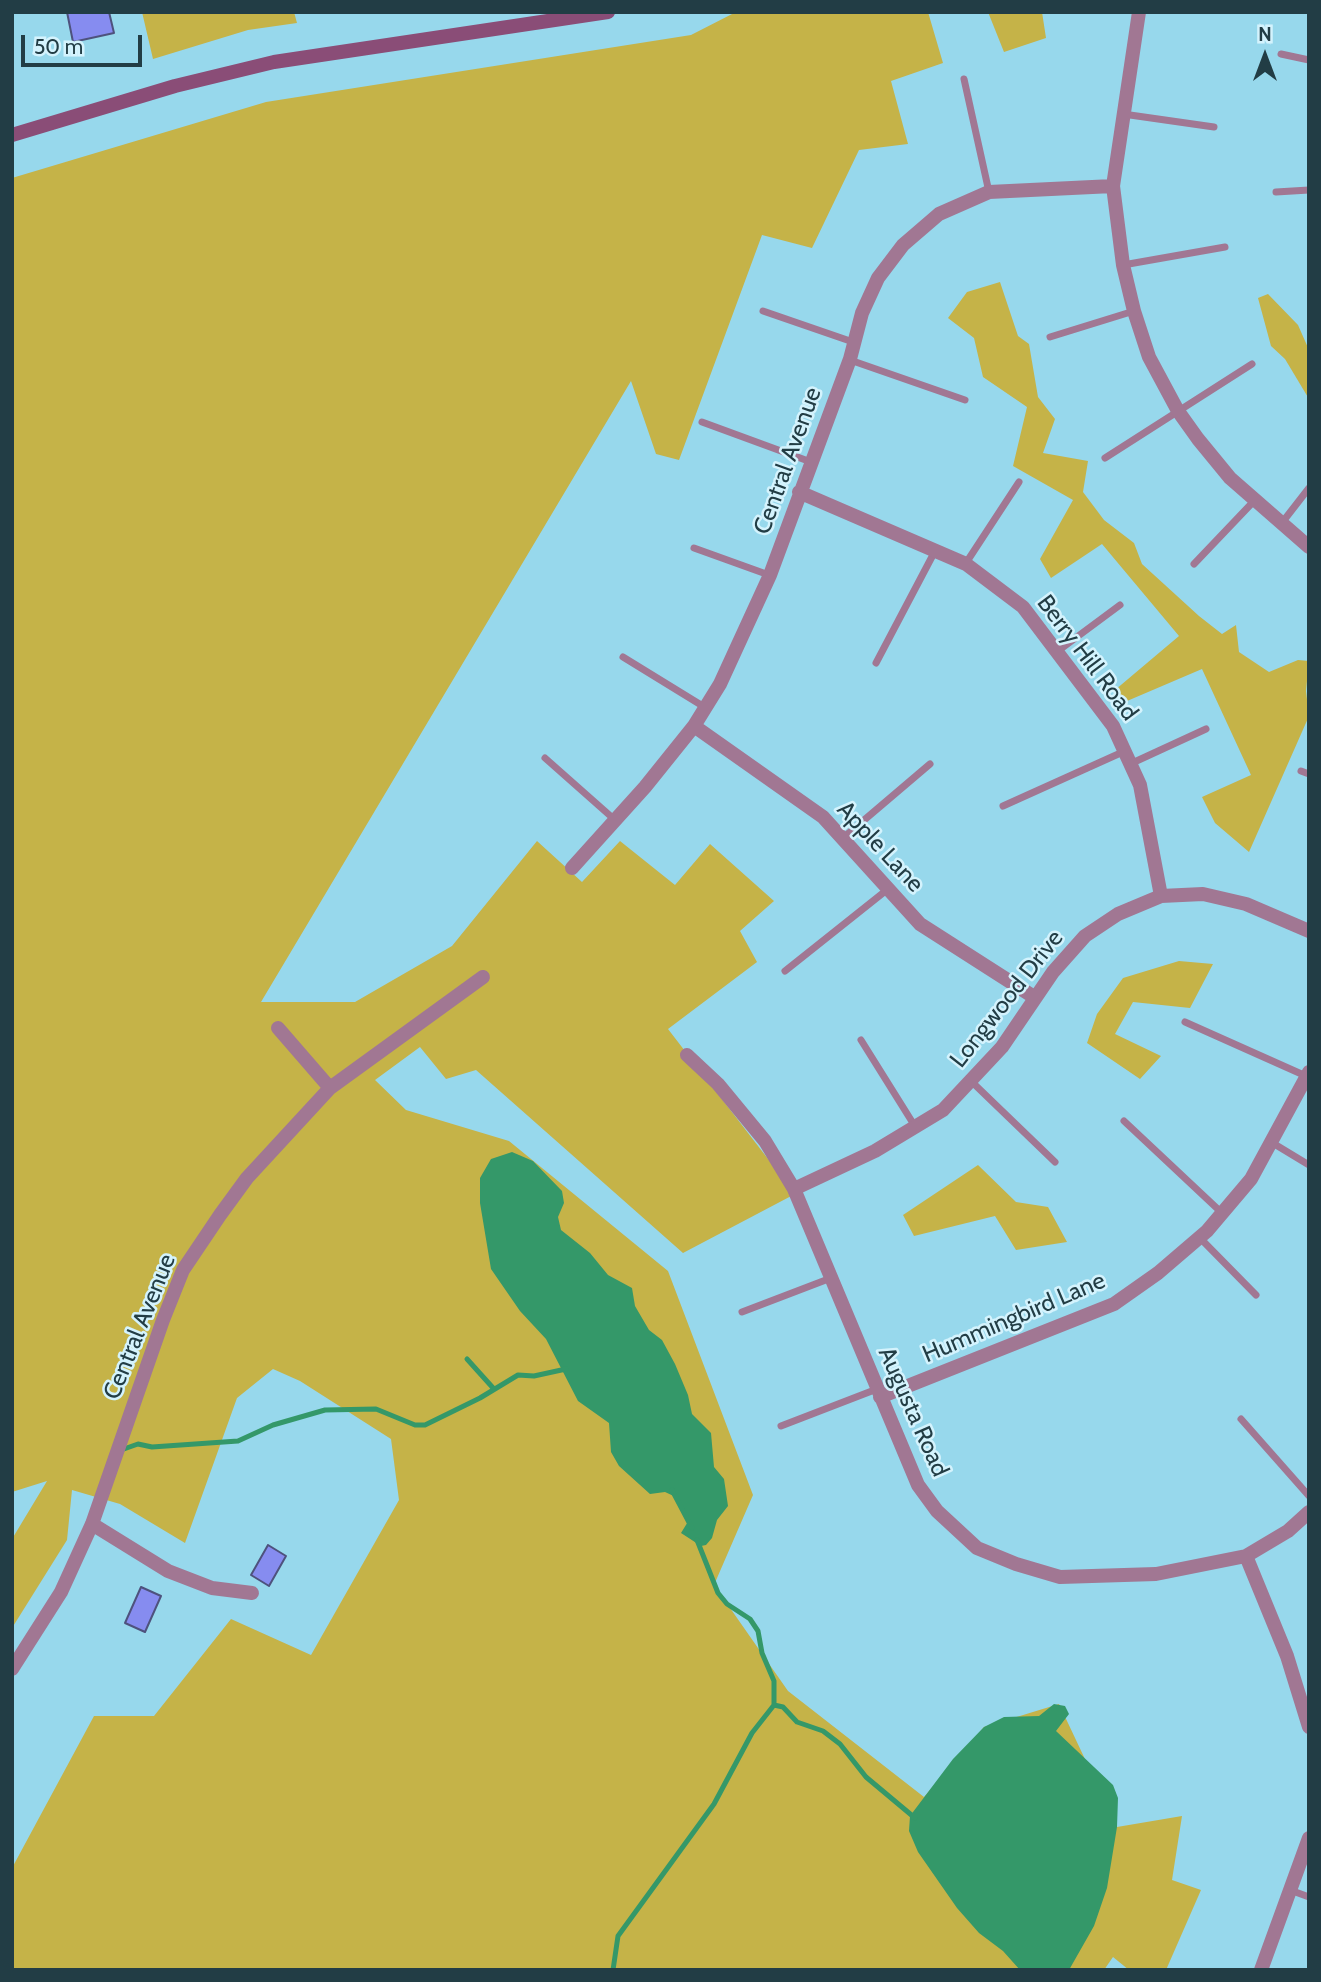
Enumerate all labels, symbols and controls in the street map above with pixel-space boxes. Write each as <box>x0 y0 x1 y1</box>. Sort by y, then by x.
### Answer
scale bar <box>24 21 145 65</box>
north arrow <box>1230 21 1300 91</box>
text: N <box>1258 23 1272 46</box>
text: 50 m <box>34 34 83 59</box>
street label: Central Avenue <box>748 384 828 538</box>
street label: Berry Hill Road <box>1030 589 1144 727</box>
street label: Apple Lane <box>831 795 929 899</box>
street label: Longwood Drive <box>944 924 1070 1074</box>
street label: Central Avenue <box>98 1250 182 1404</box>
street label: Hummingbird Lane <box>918 1267 1110 1369</box>
street label: Augusta Road <box>872 1343 954 1481</box>

